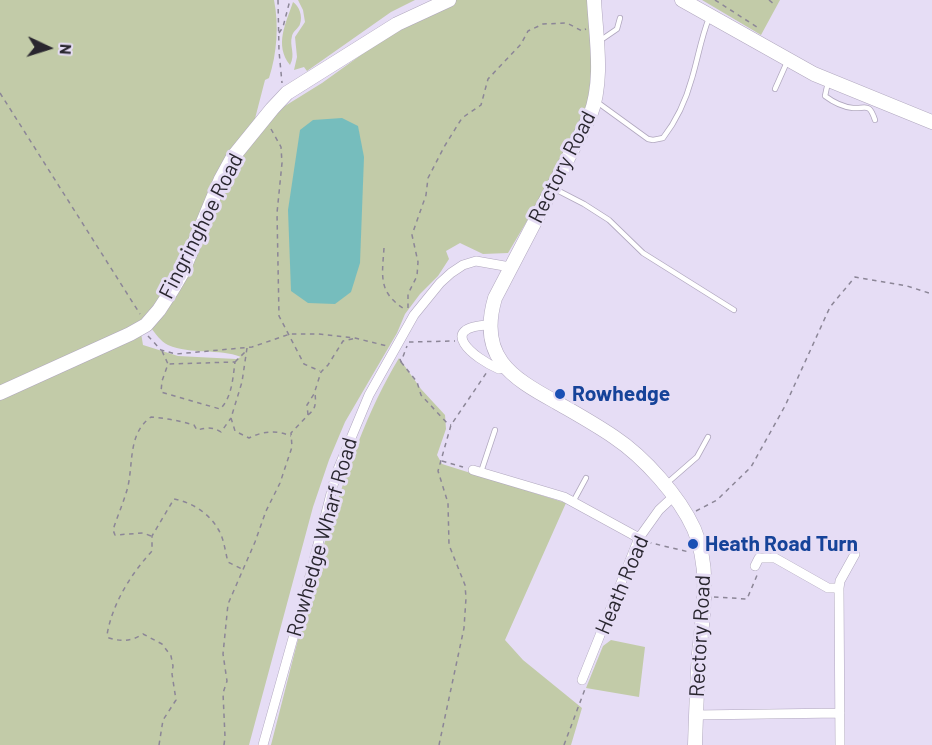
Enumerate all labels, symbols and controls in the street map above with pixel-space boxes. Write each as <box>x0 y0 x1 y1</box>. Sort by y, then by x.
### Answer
north arrow <box>18 18 78 78</box>
text: N <box>57 43 76 55</box>
street label: Rectory Road <box>523 107 601 227</box>
street label: Fingringhoe Road <box>153 149 249 303</box>
place label: Rowhedge <box>572 381 670 407</box>
marker: Rowhedge <box>553 387 567 401</box>
street label: Rowhedge Wharf Road <box>282 435 362 639</box>
place label: Heath Road Turn <box>705 531 858 557</box>
street label: Heath Road <box>590 532 654 638</box>
marker: Heath Road Turn <box>686 537 700 551</box>
street label: Rectory Road <box>684 574 716 698</box>

